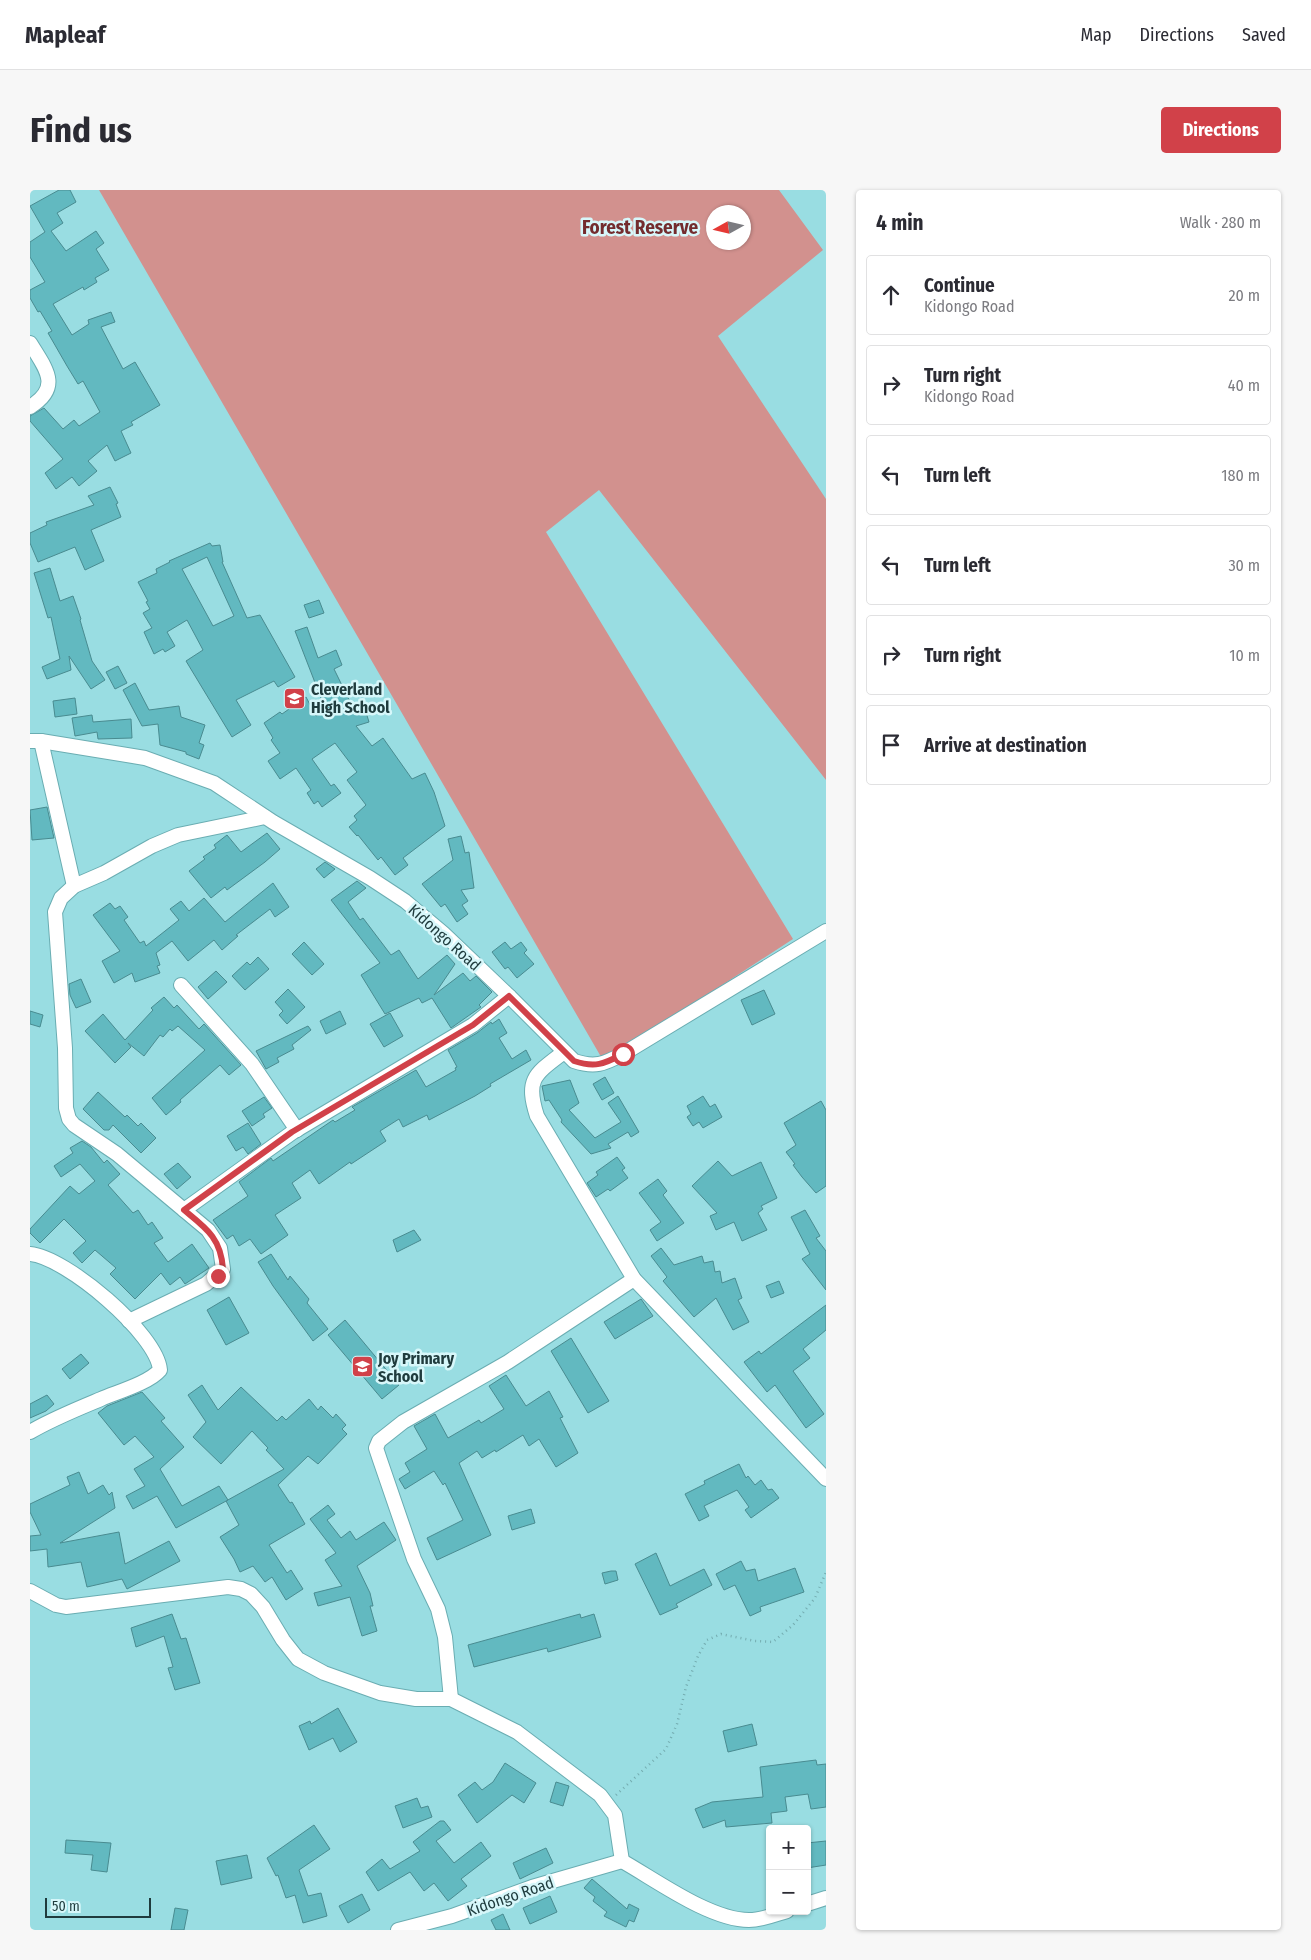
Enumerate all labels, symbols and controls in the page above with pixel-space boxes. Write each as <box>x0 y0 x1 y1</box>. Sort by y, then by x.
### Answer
text: Mapleaf <box>25 21 105 49</box>
text: Map <box>1080 24 1112 46</box>
text: Directions <box>1140 24 1214 46</box>
text: Saved <box>1242 24 1286 46</box>
button: Directions <box>1161 107 1281 153</box>
text: Find us <box>30 109 132 151</box>
north arrow <box>706 205 751 250</box>
text: 4 min <box>876 210 924 236</box>
text: Walk · 280 m <box>1180 213 1261 232</box>
district label: Forest Reserve <box>582 216 698 239</box>
text: Continue <box>924 274 995 297</box>
icon: ahead <box>877 281 905 309</box>
text: 20 m <box>1229 286 1260 305</box>
text: Kidongo Road <box>924 297 1015 316</box>
text: Turn right <box>924 364 1001 387</box>
icon: right <box>877 371 905 399</box>
text: 40 m <box>1228 376 1260 395</box>
text: Kidongo Road <box>924 387 1015 406</box>
icon: left <box>877 461 905 489</box>
text: Turn left <box>924 464 991 487</box>
text: 180 m <box>1221 466 1260 485</box>
icon: left <box>877 551 905 579</box>
text: Turn left <box>924 554 991 577</box>
text: 30 m <box>1228 556 1260 575</box>
icon: right <box>877 641 905 669</box>
text: Turn right <box>924 644 1001 667</box>
text: 10 m <box>1229 646 1260 665</box>
place label: Cleverland High School <box>311 680 390 717</box>
school or university icon: Cleverland High School <box>283 686 307 710</box>
icon: arrive <box>877 731 905 759</box>
text: Arrive at destination <box>924 734 1087 757</box>
street label: Kidongo Road <box>405 900 485 975</box>
route start <box>612 1043 635 1066</box>
route end <box>207 1265 230 1288</box>
place label: Joy Primary School <box>377 1349 454 1386</box>
school or university icon: Joy Primary School <box>350 1355 374 1379</box>
map controls <box>766 1825 811 1915</box>
button: + <box>766 1825 811 1870</box>
button: − <box>766 1870 811 1915</box>
street label: Kidongo Road <box>464 1873 556 1920</box>
scale bar <box>45 1895 151 1918</box>
text: 50 m <box>52 1898 80 1915</box>

